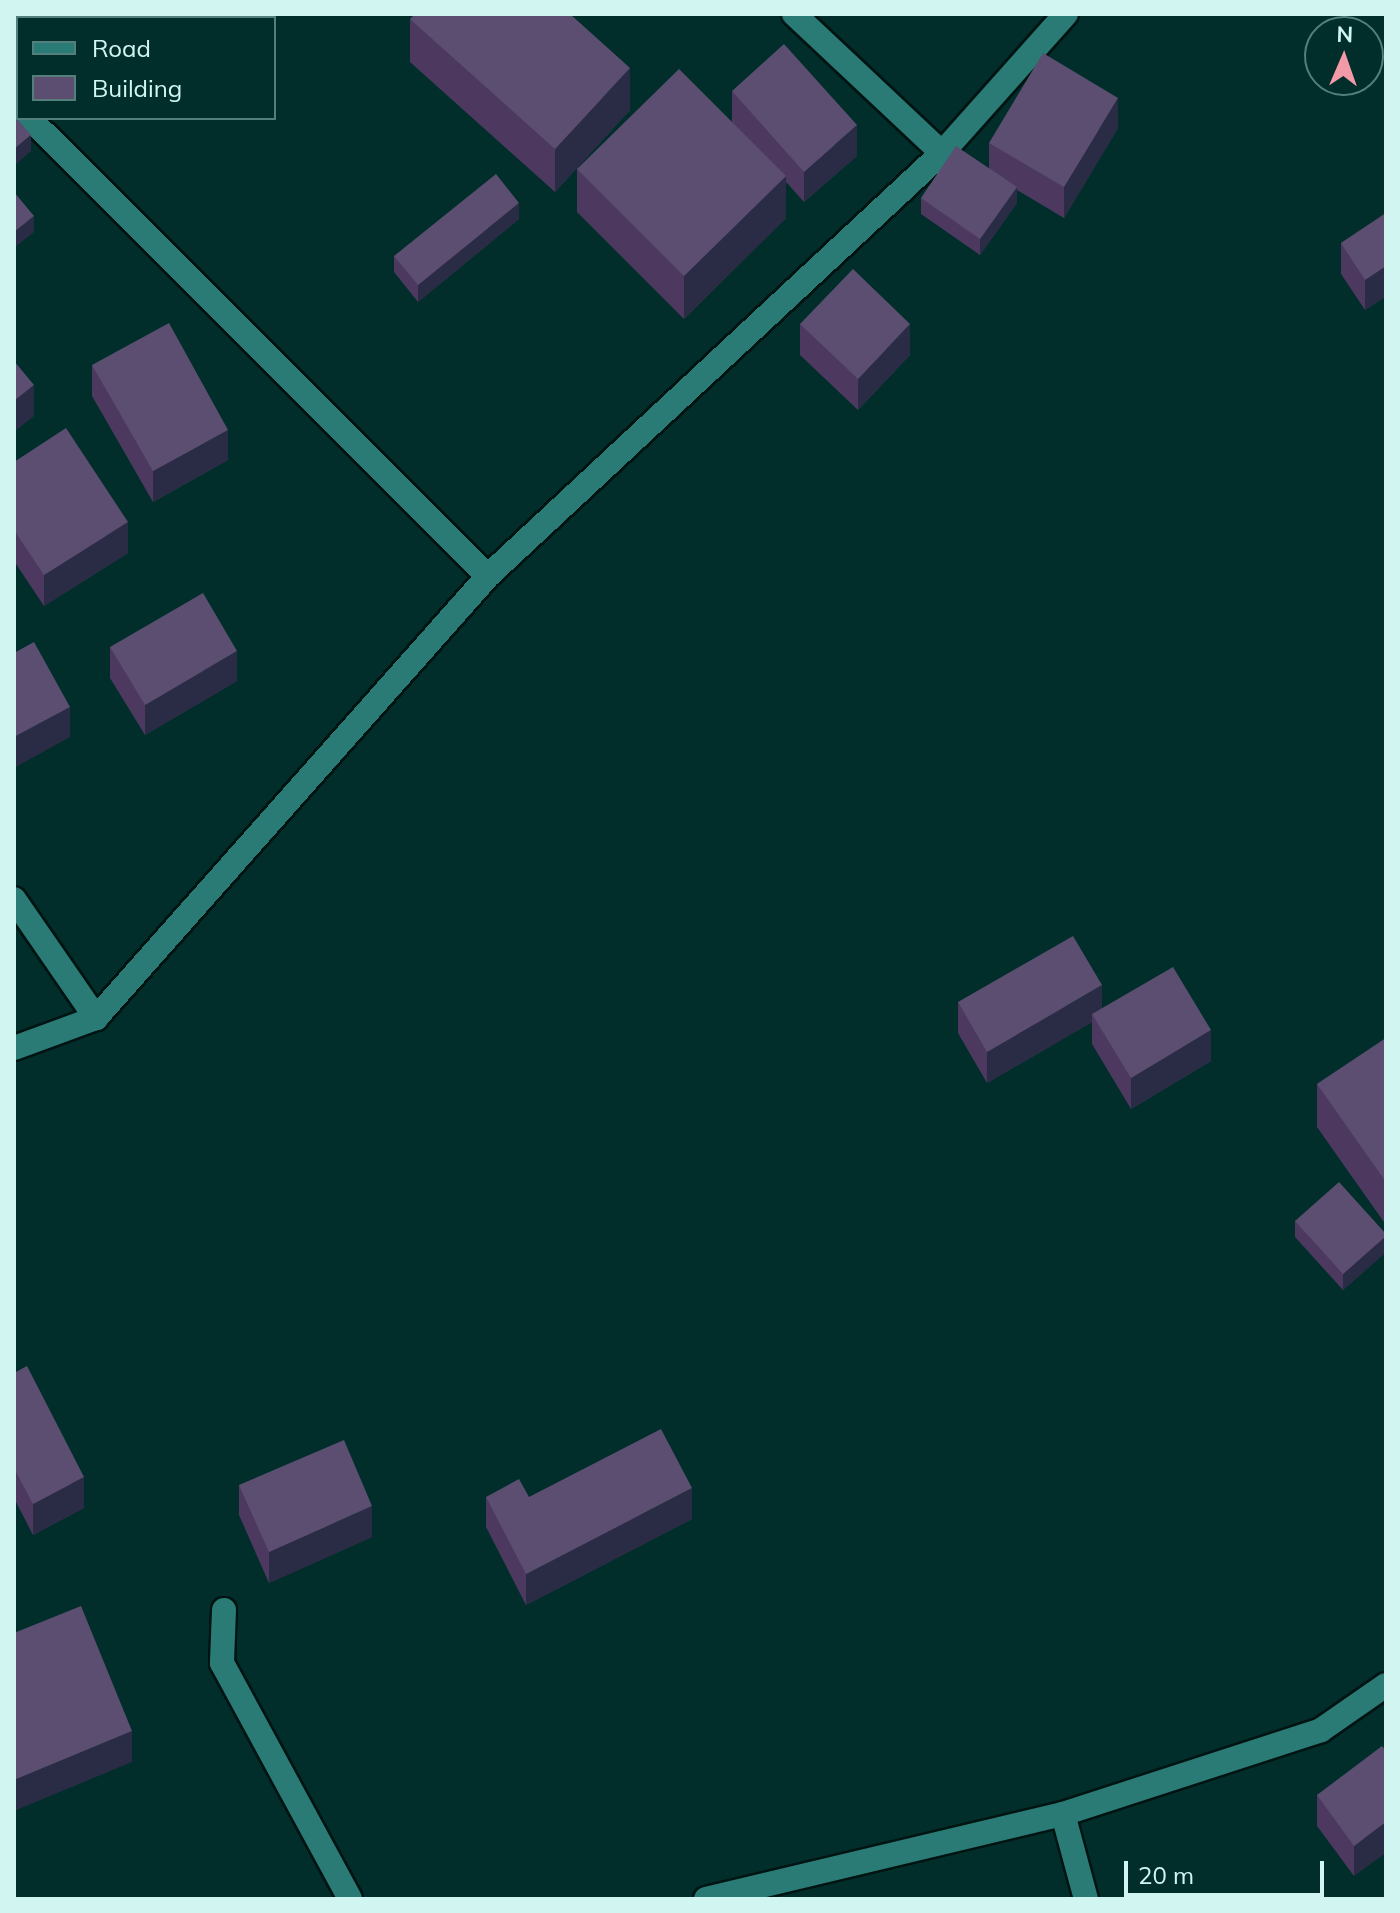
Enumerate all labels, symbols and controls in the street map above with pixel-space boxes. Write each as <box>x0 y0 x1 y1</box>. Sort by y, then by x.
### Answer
legend <box>16 16 276 120</box>
north arrow <box>1304 16 1384 96</box>
text: N <box>1336 20 1354 48</box>
text: Road <box>92 33 151 63</box>
text: Building <box>92 73 182 103</box>
scale bar <box>1128 1845 1328 1895</box>
text: 20 m <box>1138 1860 1194 1890</box>

